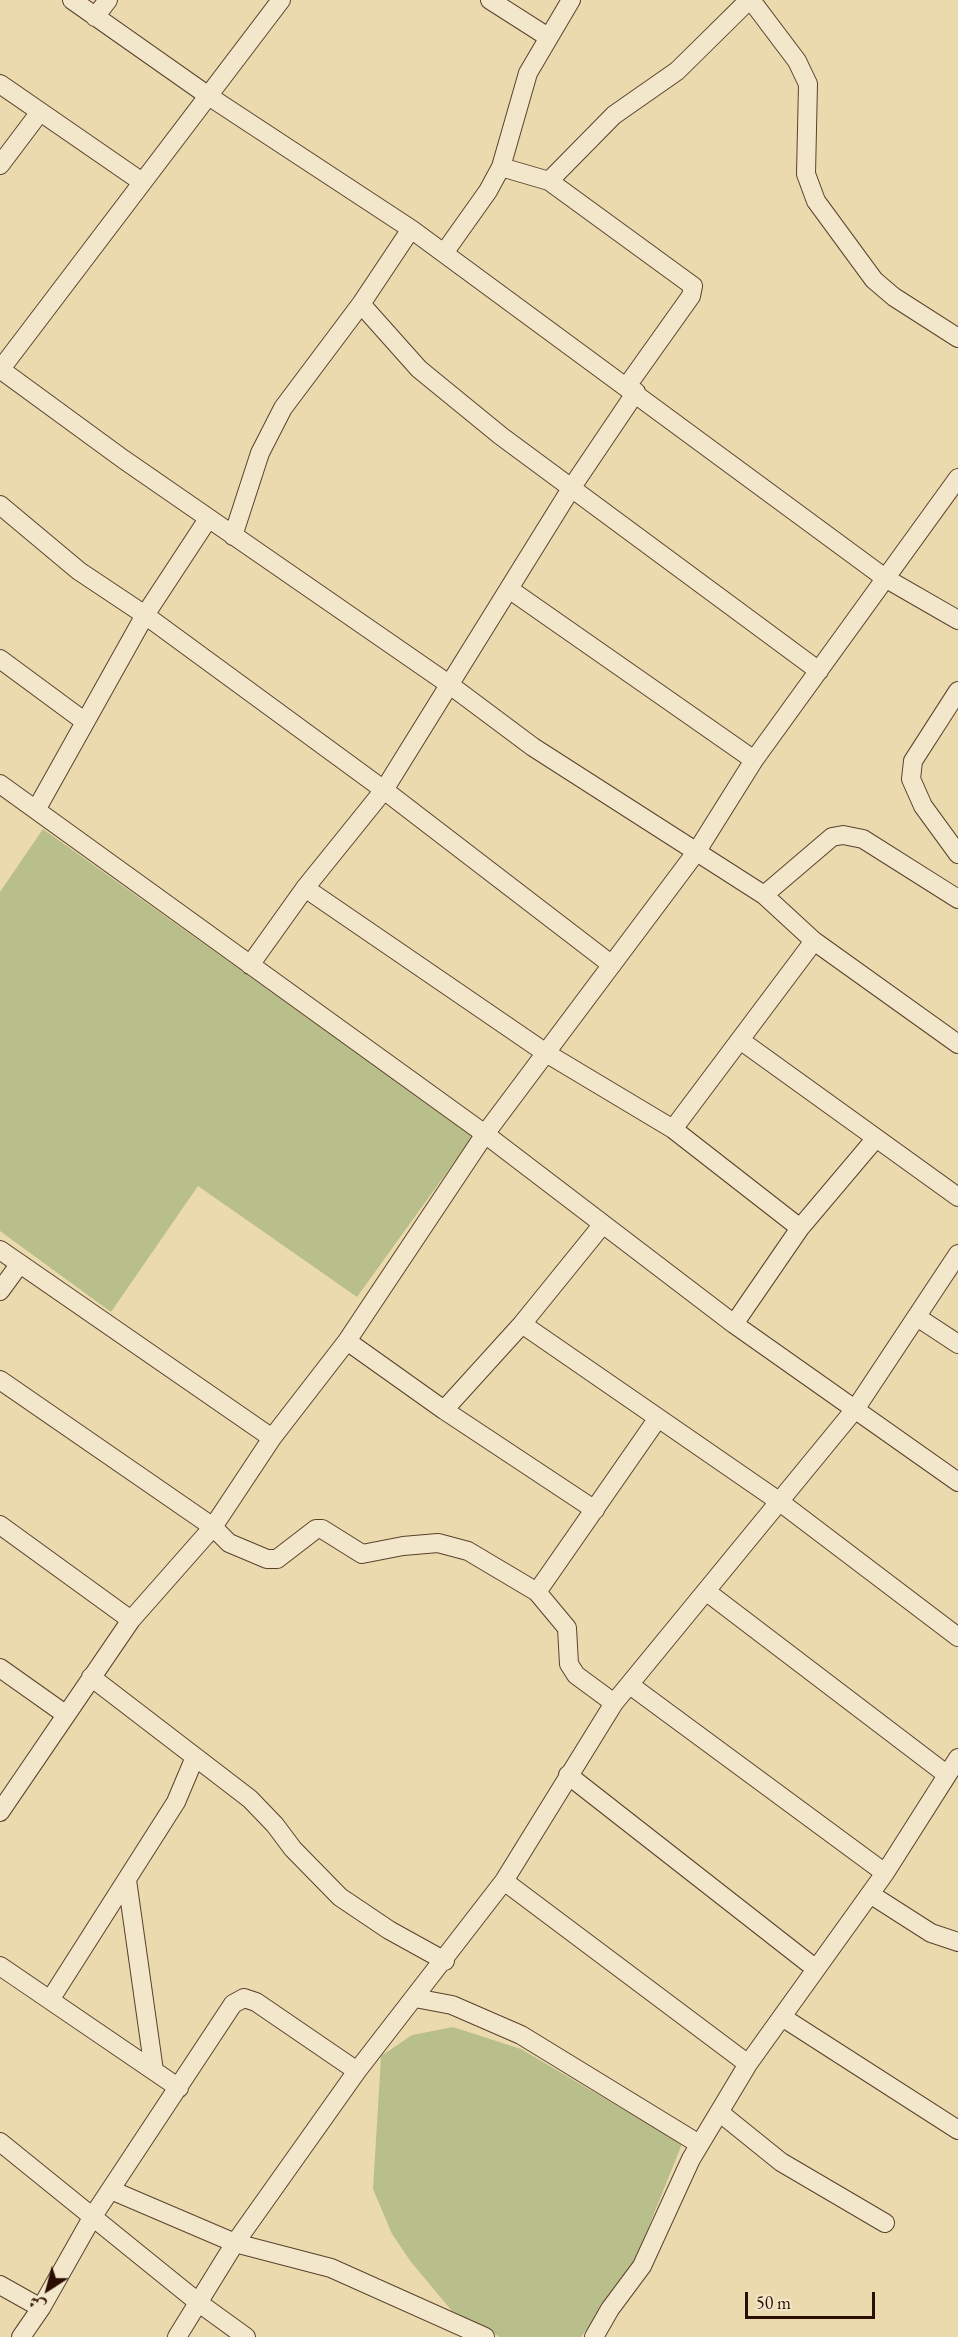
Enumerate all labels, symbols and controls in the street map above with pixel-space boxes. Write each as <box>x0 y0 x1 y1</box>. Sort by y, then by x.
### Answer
north arrow <box>18 2259 78 2319</box>
scale bar <box>748 2280 878 2318</box>
text: ش <box>25 2291 50 2317</box>
text: 50 m <box>756 2291 791 2314</box>

